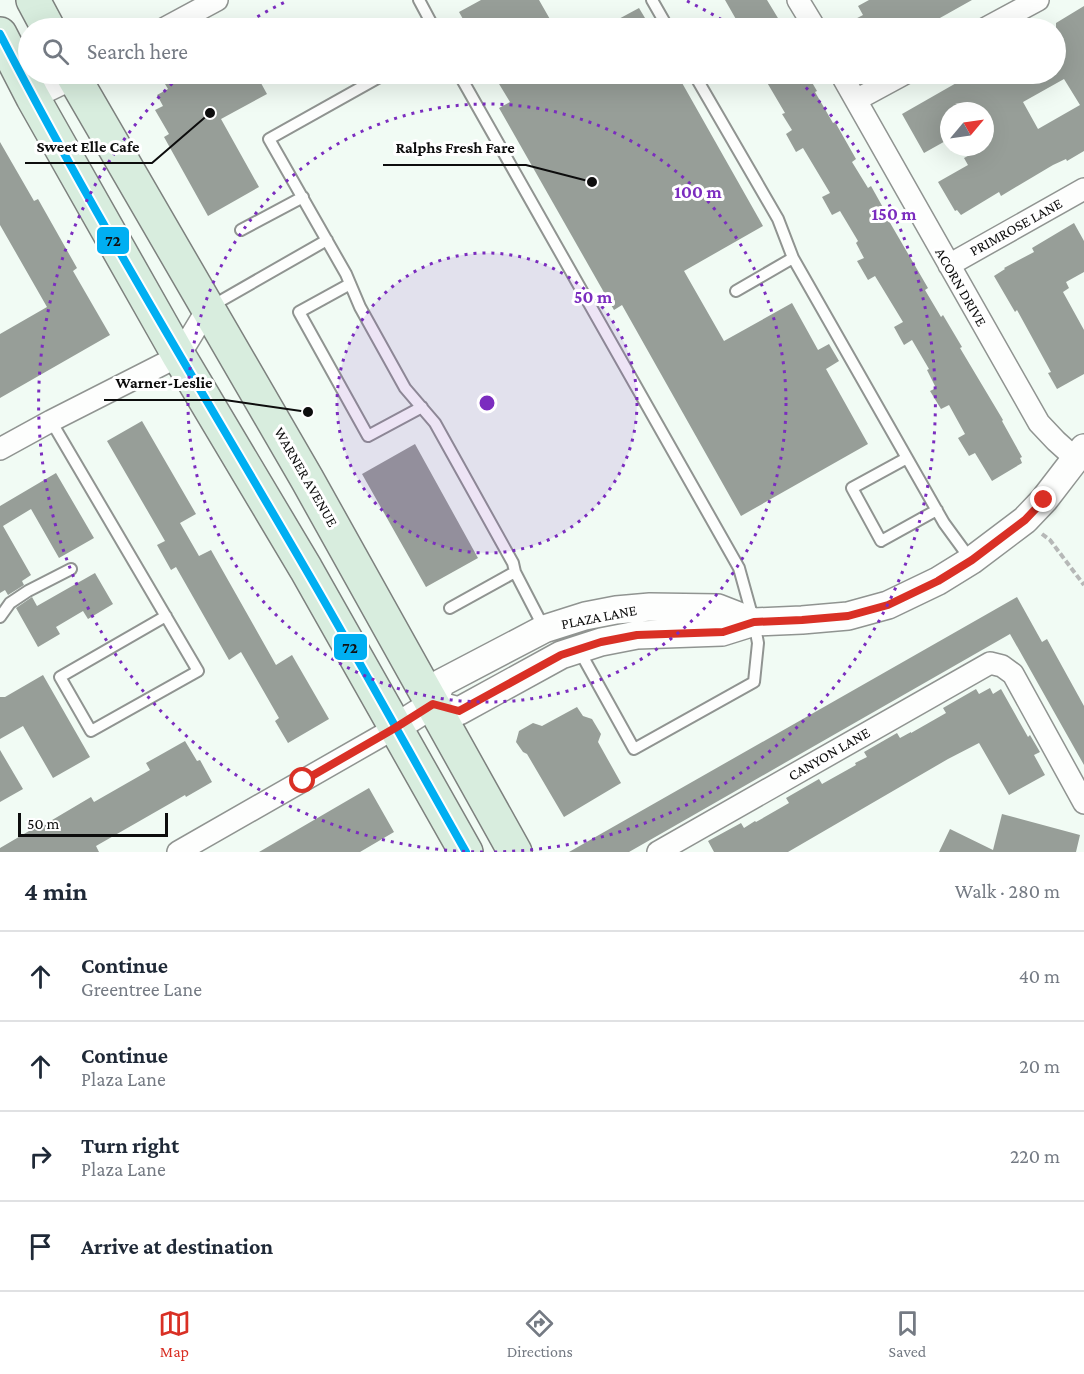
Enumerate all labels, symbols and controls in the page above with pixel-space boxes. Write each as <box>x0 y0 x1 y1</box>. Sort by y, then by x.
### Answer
search box <box>18 18 1066 84</box>
icon: search <box>39 35 72 68</box>
text: Search here <box>87 39 188 64</box>
north arrow <box>940 102 994 156</box>
callout: Sweet Elle Cafe <box>25 129 152 163</box>
callout: Ralphs Fresh Fare <box>383 131 526 165</box>
text: Sweet Elle Cafe <box>37 138 140 155</box>
text: Ralphs Fresh Fare <box>395 139 515 156</box>
text: 100 m <box>674 182 722 202</box>
street label: PRIMROSE LANE <box>967 195 1065 259</box>
text: 150 m <box>871 204 917 224</box>
line badge: 72 <box>96 226 130 255</box>
text: 72 <box>105 232 121 249</box>
street label: ACORN DRIVE <box>932 245 990 329</box>
text: 50 m <box>574 287 613 307</box>
callout: Warner-Leslie <box>104 366 225 400</box>
text: Warner-Leslie <box>114 374 213 391</box>
centre of rings <box>477 393 497 413</box>
street label: WARNER AVENUE <box>271 425 341 529</box>
route end <box>1030 486 1056 512</box>
street label: PLAZA LANE <box>560 602 638 632</box>
line badge: 72 <box>333 633 368 661</box>
text: 72 <box>342 639 358 656</box>
street label: CANYON LANE <box>785 724 873 784</box>
route start <box>289 767 315 793</box>
scale bar <box>18 810 168 838</box>
text: 50 m <box>27 815 59 832</box>
text: 4 min <box>24 877 88 906</box>
text: Walk · 280 m <box>955 880 1060 902</box>
text: Continue <box>81 953 168 978</box>
icon: ahead <box>24 960 57 993</box>
text: 40 m <box>1019 965 1060 987</box>
text: Greentree Lane <box>81 978 202 1000</box>
text: Continue <box>81 1043 168 1068</box>
icon: ahead <box>24 1050 57 1083</box>
text: 20 m <box>1019 1055 1060 1077</box>
text: Plaza Lane <box>81 1068 166 1090</box>
text: Turn right <box>81 1133 179 1158</box>
icon: right <box>24 1140 57 1173</box>
text: 220 m <box>1010 1145 1060 1167</box>
text: Plaza Lane <box>81 1158 166 1180</box>
icon: arrive <box>24 1230 57 1263</box>
text: Arrive at destination <box>81 1234 273 1259</box>
tab: Map <box>158 1307 191 1360</box>
tab: Directions <box>507 1307 573 1360</box>
tab: Saved <box>889 1307 926 1360</box>

